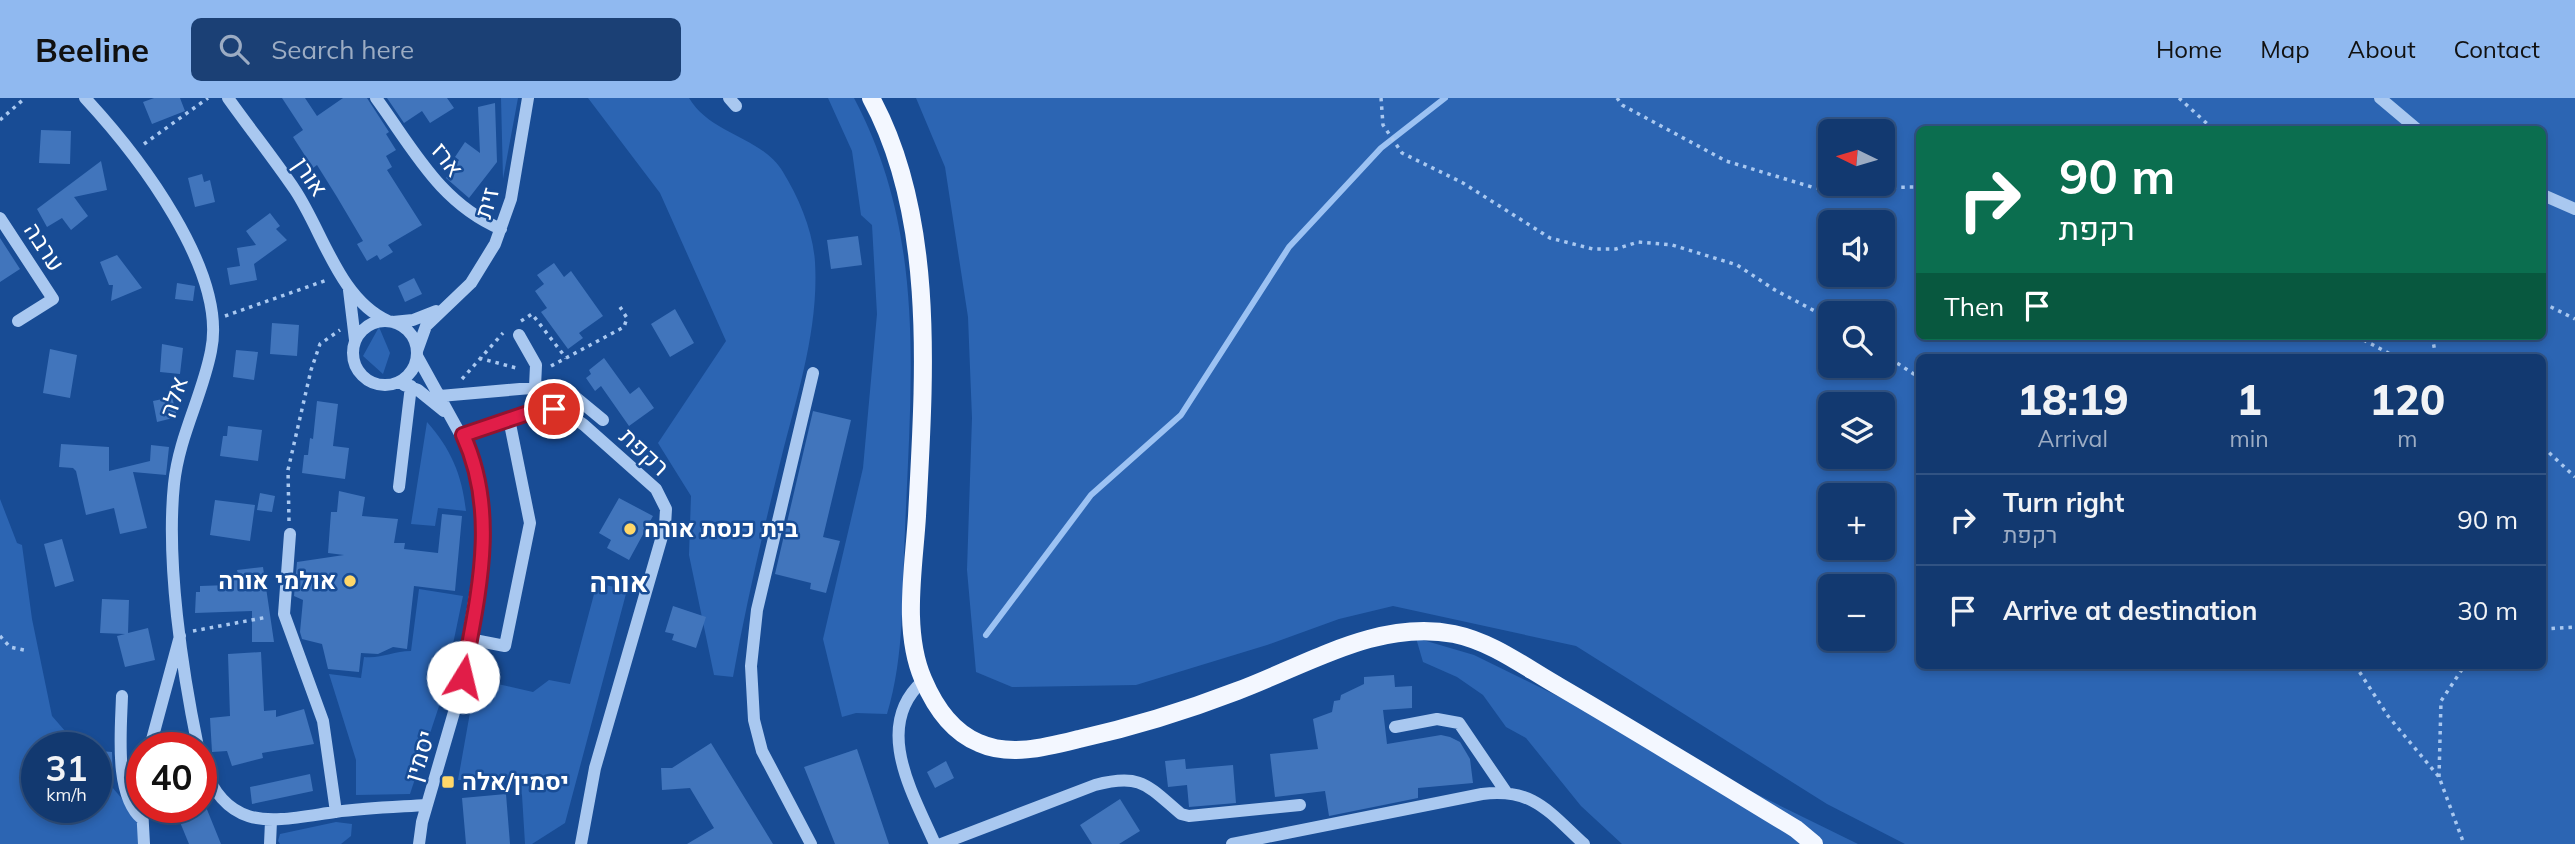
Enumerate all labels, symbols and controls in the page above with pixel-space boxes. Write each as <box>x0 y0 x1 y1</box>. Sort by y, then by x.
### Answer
search box <box>191 18 681 81</box>
text: Beeline <box>35 29 149 70</box>
icon: search <box>215 30 253 68</box>
text: Search here <box>271 33 414 66</box>
text: Home <box>2156 34 2222 64</box>
text: Map <box>2260 34 2310 64</box>
text: About <box>2348 34 2416 64</box>
text: Contact <box>2454 34 2540 64</box>
north arrow <box>1818 119 1895 196</box>
map controls <box>1818 119 1895 651</box>
street label: ארז <box>425 136 471 183</box>
text: 90 m <box>2059 145 2175 206</box>
street label: אורן <box>287 151 335 202</box>
icon: right <box>1944 154 2035 245</box>
street label: זית <box>467 184 505 222</box>
text: רקפת <box>2059 208 2135 248</box>
button: sound <box>1818 210 1895 287</box>
street label: ערבה <box>18 216 72 277</box>
icon: arrive <box>2018 287 2056 325</box>
text: Then <box>1944 290 2004 323</box>
button: search <box>1818 301 1895 378</box>
street label: אלה <box>152 372 194 421</box>
text: 18:19 <box>2017 373 2129 426</box>
text: 1 <box>2236 373 2262 426</box>
text: 120 <box>2370 373 2445 426</box>
pin <box>524 379 584 439</box>
icon: arrive <box>535 390 573 428</box>
button: layers <box>1818 392 1895 469</box>
street label: רקפת <box>614 421 676 482</box>
text: Arrival <box>2038 424 2108 453</box>
text: min <box>2229 424 2269 453</box>
text: m <box>2397 424 2417 453</box>
button: + <box>1818 483 1895 560</box>
text: Turn right <box>2003 486 2124 519</box>
icon: right <box>1944 501 1982 539</box>
text: 90 m <box>2457 503 2518 536</box>
place label: בית כנסת אורה <box>644 513 798 543</box>
text: רקפת <box>2003 520 2057 549</box>
marker: בית כנסת אורה <box>622 521 638 537</box>
district label: אורה <box>590 564 648 599</box>
place label: אולמי אורה <box>218 565 336 595</box>
marker: אולמי אורה <box>342 573 358 589</box>
button: − <box>1818 574 1895 651</box>
icon: arrive <box>1944 592 1982 630</box>
text: Arrive at destination <box>2003 594 2258 627</box>
text: 30 m <box>2457 594 2518 627</box>
position arrow <box>426 640 500 714</box>
street label: יסמין <box>397 727 441 785</box>
speed limit sign: 40 <box>126 732 217 823</box>
text: 31 <box>45 746 88 790</box>
place label: יסמין/אלה <box>462 766 569 796</box>
marker: יסמין/אלה <box>440 774 456 790</box>
text: km/h <box>46 783 87 806</box>

